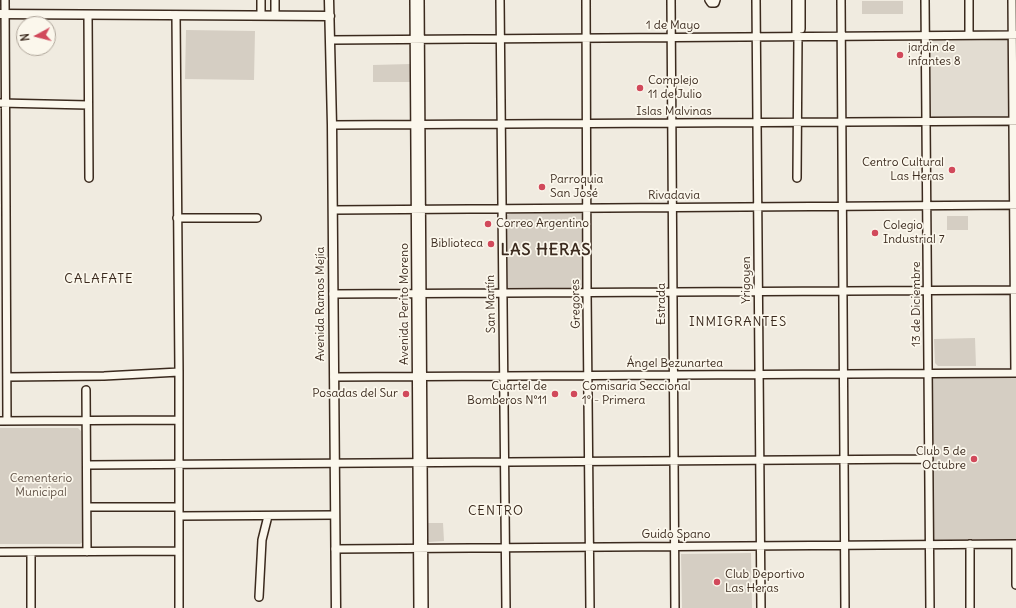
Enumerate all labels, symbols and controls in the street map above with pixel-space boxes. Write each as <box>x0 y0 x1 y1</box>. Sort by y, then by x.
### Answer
north arrow <box>16 16 56 56</box>
street label: 1 de Mayo <box>646 19 700 33</box>
text: N <box>18 33 32 42</box>
place label: jardin de infantes 8 <box>908 41 961 69</box>
marker: jardin de infantes 8 <box>895 50 905 60</box>
place label: Complejo 11 de Julio <box>648 74 702 102</box>
marker: Complejo 11 de Julio <box>635 83 645 93</box>
street label: Islas Malvinas <box>636 105 712 119</box>
place label: Centro Cultural Las Heras <box>862 156 944 184</box>
marker: Centro Cultural Las Heras <box>947 165 957 175</box>
place label: Parroquia San José <box>550 173 603 201</box>
marker: Parroquia San José <box>537 182 547 192</box>
street label: Rivadavia <box>648 189 700 203</box>
place label: Correo Argentino <box>496 217 589 231</box>
marker: Correo Argentino <box>483 219 493 229</box>
place label: Colegio Industrial 7 <box>883 219 945 247</box>
marker: Colegio Industrial 7 <box>870 228 880 238</box>
place label: Biblioteca <box>431 237 483 251</box>
marker: Biblioteca <box>486 239 496 249</box>
district label: LAS HERAS <box>501 240 591 260</box>
street label: Avenida Perito Moreno <box>398 243 412 365</box>
street label: Avenida Ramos Mejía <box>314 247 328 361</box>
street label: Yrigoyen <box>740 256 754 304</box>
street label: 13 de Diciembre <box>910 261 924 347</box>
district label: CALAFATE <box>64 271 134 287</box>
street label: San Martín <box>483 275 499 333</box>
street label: Gregores <box>568 279 584 329</box>
street label: Estrada <box>655 283 669 325</box>
district label: INMIGRANTES <box>689 314 787 330</box>
street label: Ángel Bezunartea <box>627 357 723 371</box>
place label: Cuartel de Bomberos N°11 <box>467 380 547 408</box>
place label: Comisaría Seccional 1º - Primera <box>582 380 691 408</box>
place label: Posadas del Sur <box>312 387 398 401</box>
marker: Posadas del Sur <box>401 389 411 399</box>
marker: Cuartel de Bomberos N°11 <box>550 389 560 399</box>
marker: Comisaría Seccional 1º - Primera <box>569 389 579 399</box>
place label: Club 5 de Octubre <box>916 445 966 473</box>
marker: Club 5 de Octubre <box>969 454 979 464</box>
park label: Cementerio Municipal <box>10 472 72 500</box>
district label: CENTRO <box>468 503 524 519</box>
street label: Guido Spano <box>641 528 711 542</box>
place label: Club Deportivo Las Heras <box>725 568 805 596</box>
marker: Club Deportivo Las Heras <box>712 577 722 587</box>

